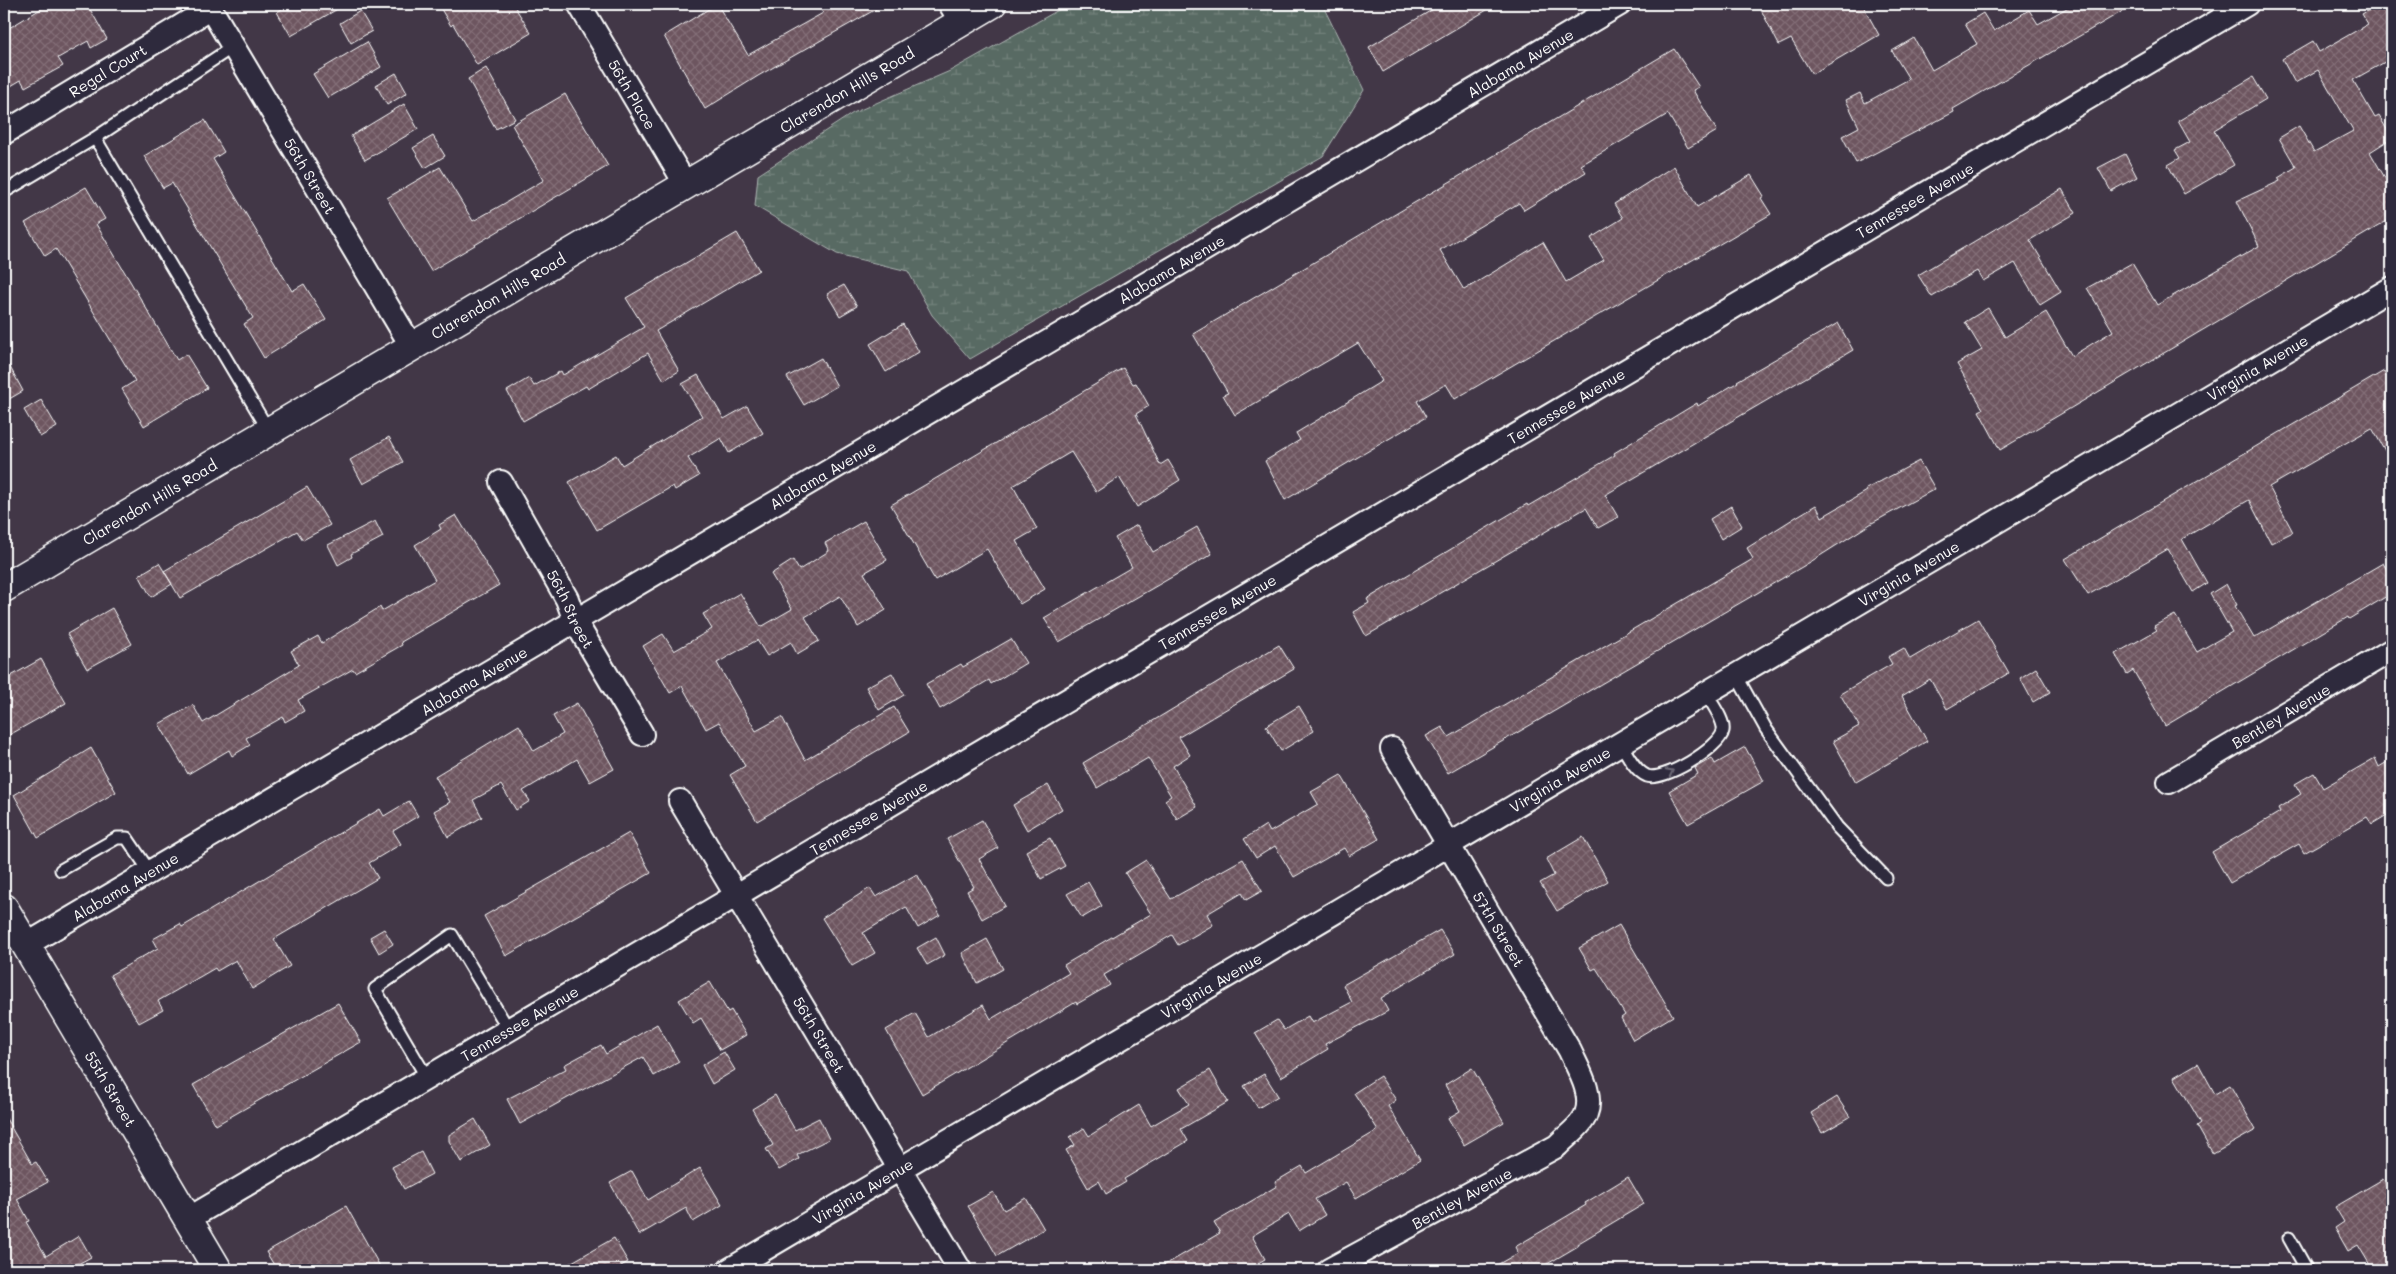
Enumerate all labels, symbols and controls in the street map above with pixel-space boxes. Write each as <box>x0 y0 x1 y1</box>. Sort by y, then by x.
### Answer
street label: Alabama Avenue <box>1463 24 1577 102</box>
street label: Regal Court <box>65 39 150 102</box>
street label: Clarendon Hills Road <box>776 42 918 137</box>
street label: 56th Place <box>604 56 661 133</box>
street label: 56th Street <box>280 134 341 218</box>
street label: Tennessee Avenue <box>1852 158 1977 243</box>
street label: Alabama Avenue <box>1114 230 1228 308</box>
street label: Clarendon Hills Road <box>427 248 569 343</box>
street label: Virginia Avenue <box>2203 330 2312 405</box>
street label: Tennessee Avenue <box>1503 363 1629 448</box>
street label: Alabama Avenue <box>766 436 880 514</box>
street label: Clarendon Hills Road <box>79 455 220 550</box>
street label: Virginia Avenue <box>1854 536 1963 611</box>
street label: 56th Street <box>543 566 599 652</box>
street label: Tennessee Avenue <box>1155 569 1280 654</box>
street label: Alabama Avenue <box>417 641 531 720</box>
street label: Bentley Avenue <box>2228 679 2334 753</box>
street label: Virginia Avenue <box>1506 742 1614 817</box>
one-way arrow <box>1664 768 1673 778</box>
street label: Tennessee Avenue <box>806 775 931 860</box>
street label: Alabama Avenue <box>68 847 182 926</box>
street label: 57th Street <box>1469 888 1529 970</box>
street label: Virginia Avenue <box>1157 948 1265 1023</box>
street label: Tennessee Avenue <box>457 981 582 1066</box>
street label: 56th Street <box>789 993 850 1076</box>
street label: 55th Street <box>81 1047 141 1131</box>
street label: Virginia Avenue <box>808 1154 917 1229</box>
street label: Bentley Avenue <box>1408 1163 1515 1233</box>

